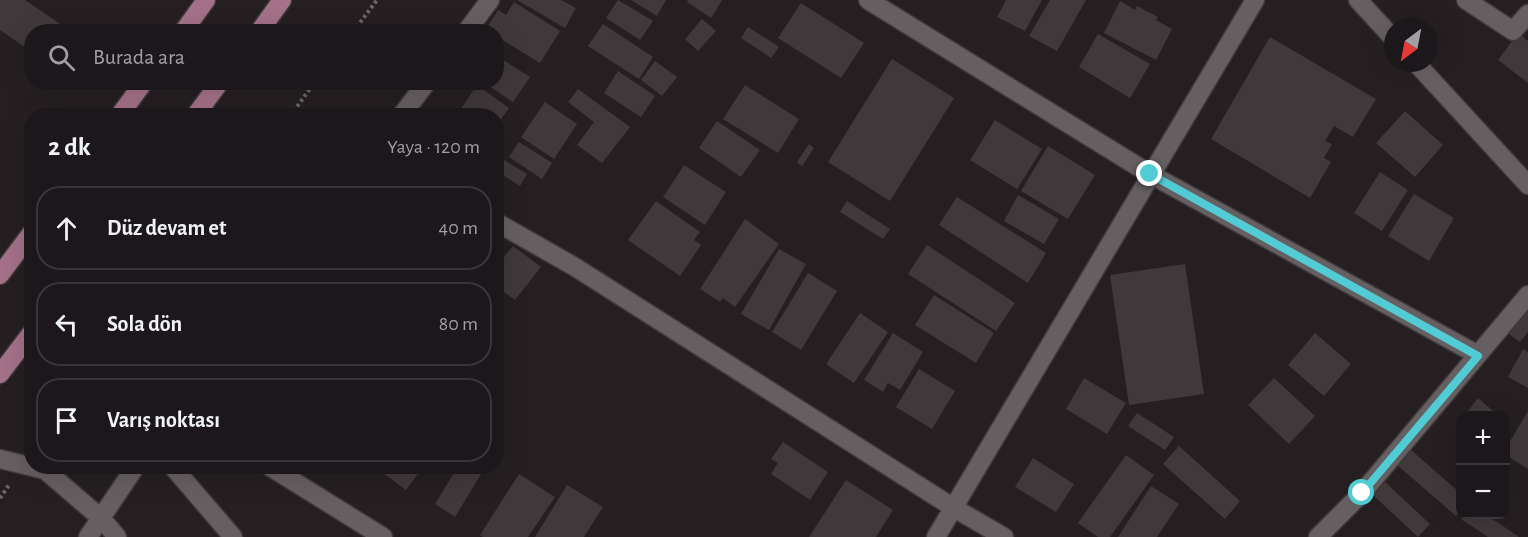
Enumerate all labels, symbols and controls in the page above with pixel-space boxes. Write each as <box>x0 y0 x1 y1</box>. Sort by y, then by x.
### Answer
north arrow <box>1384 18 1438 72</box>
search box <box>24 24 504 90</box>
icon: search <box>45 41 78 74</box>
text: Burada ara <box>93 46 185 68</box>
text: 2 dk <box>48 134 91 160</box>
text: Yaya · 120 m <box>387 137 480 157</box>
route end <box>1136 160 1162 186</box>
icon: ahead <box>50 212 83 245</box>
text: Düz devam et <box>107 217 226 239</box>
text: 40 m <box>439 218 478 238</box>
icon: left <box>50 308 83 341</box>
text: Sola dön <box>107 313 182 335</box>
text: 80 m <box>439 314 478 334</box>
icon: arrive <box>50 404 83 437</box>
text: Varış noktası <box>107 409 220 431</box>
map controls <box>1456 411 1510 519</box>
button: + <box>1456 411 1510 465</box>
button: − <box>1456 465 1510 519</box>
route start <box>1348 479 1374 505</box>

